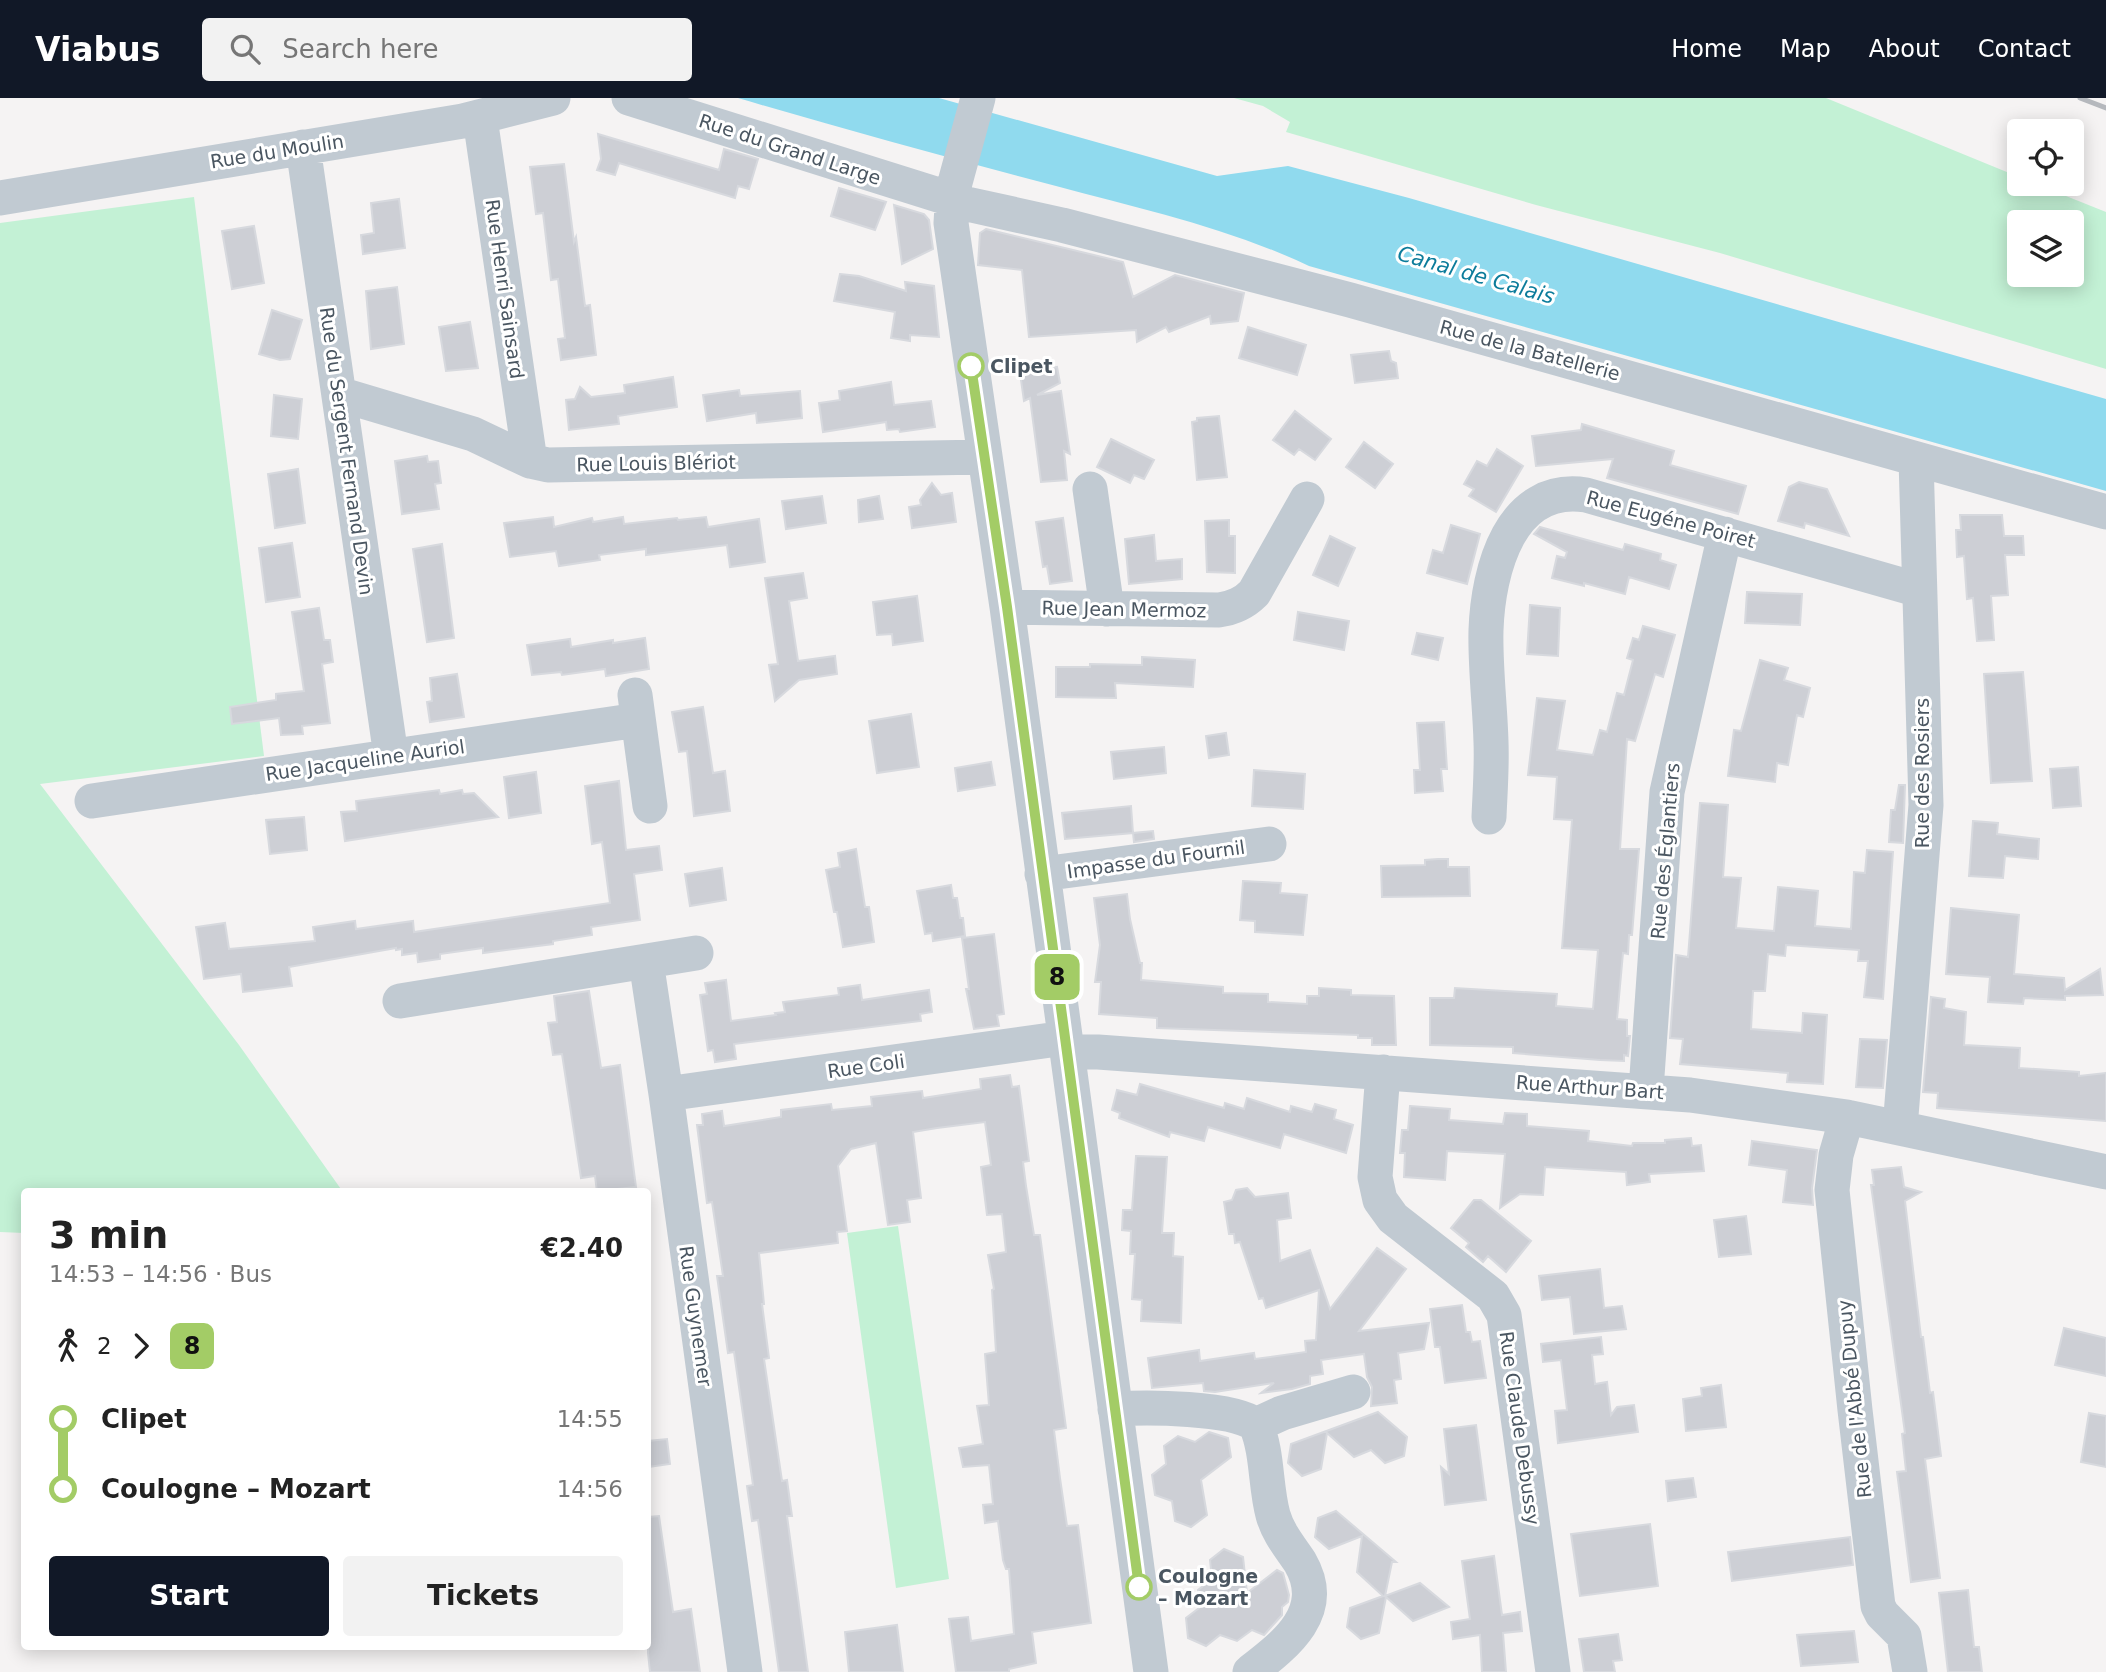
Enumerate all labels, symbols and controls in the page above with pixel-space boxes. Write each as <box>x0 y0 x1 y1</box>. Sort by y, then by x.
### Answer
search box <box>202 18 692 81</box>
text: Viabus <box>35 30 160 69</box>
icon: search <box>226 30 264 68</box>
text: Search here <box>282 34 438 64</box>
text: Home <box>1671 35 1742 63</box>
text: Map <box>1780 35 1831 63</box>
text: About <box>1869 35 1940 63</box>
text: Contact <box>1978 35 2071 63</box>
street label: Rue du Grand Large <box>696 109 884 189</box>
map controls <box>2007 119 2084 287</box>
button: locate <box>2007 119 2084 196</box>
street label: Rue du Moulin <box>209 130 345 172</box>
street label: Rue Henri Sainsard <box>481 198 529 380</box>
button: layers <box>2007 210 2084 287</box>
water label: Canal de Calais <box>1395 241 1557 309</box>
street label: Rue du Sergent Fernand Devin <box>316 306 378 596</box>
street label: Rue de la Batellerie <box>1437 315 1623 385</box>
marker: Clipet <box>958 353 984 379</box>
place label: Clipet <box>990 355 1053 377</box>
street label: Rue Louis Blériot <box>576 451 736 475</box>
street label: Rue Eugéne Poiret <box>1584 486 1758 552</box>
street label: Rue Jean Mermoz <box>1041 597 1207 621</box>
street label: Rue des Rosiers <box>1911 698 1933 848</box>
street label: Rue Jacqueline Auriol <box>264 735 466 785</box>
street label: Rue des Églantiers <box>1646 762 1684 940</box>
street label: Impasse du Fournil <box>1066 836 1246 882</box>
line badge: 8 <box>1034 954 1080 1000</box>
text: 8 <box>1049 963 1065 991</box>
street label: Rue Coli <box>826 1050 906 1082</box>
street label: Rue Arthur Bart <box>1515 1071 1665 1103</box>
text: 3 min <box>49 1213 168 1257</box>
text: €2.40 <box>541 1233 623 1263</box>
street label: Rue Guynemer <box>675 1244 717 1388</box>
text: 14:53 – 14:56 · Bus <box>49 1261 272 1287</box>
street label: Rue de l'Abbé Dupuy <box>1833 1299 1875 1499</box>
icon: walk <box>49 1327 87 1365</box>
icon: forward <box>122 1327 160 1365</box>
street label: Rue Claude Debussy <box>1495 1330 1545 1526</box>
text: 8 <box>184 1332 200 1360</box>
text: 2 <box>97 1333 112 1359</box>
text: Clipet <box>101 1404 187 1434</box>
text: 14:55 <box>557 1406 623 1432</box>
text: Coulogne – Mozart <box>101 1474 371 1504</box>
text: 14:56 <box>557 1476 623 1502</box>
button: Start <box>49 1556 329 1636</box>
button: Tickets <box>343 1556 623 1636</box>
place label: Coulogne – Mozart <box>1158 1565 1258 1609</box>
marker: Coulogne – Mozart <box>1126 1574 1152 1600</box>

